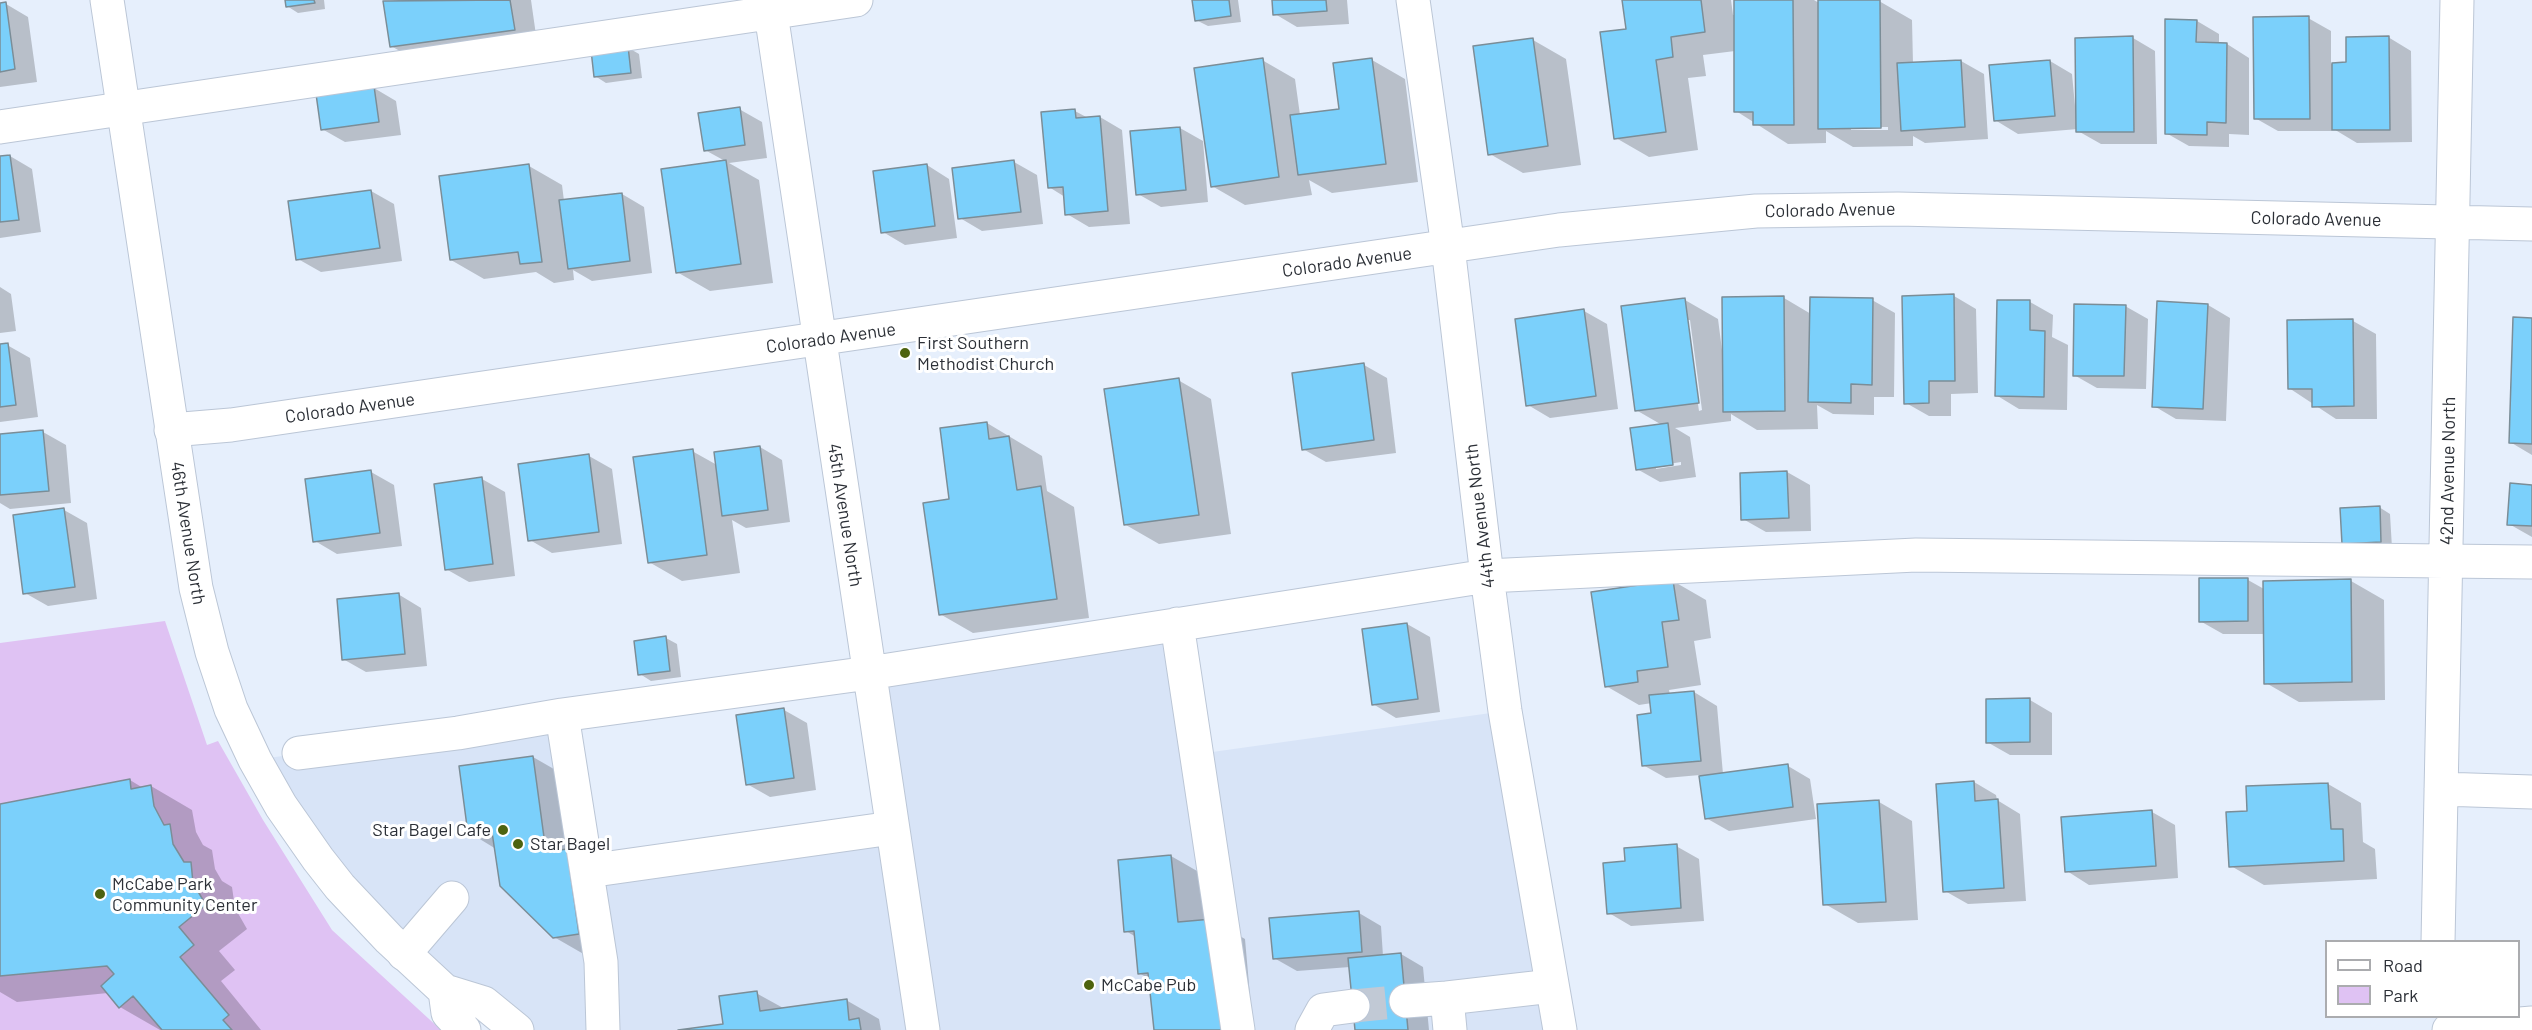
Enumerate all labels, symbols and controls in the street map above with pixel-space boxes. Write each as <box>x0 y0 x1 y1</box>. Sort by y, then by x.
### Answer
street label: Colorado Avenue <box>1764 198 1896 222</box>
street label: Colorado Avenue <box>2250 207 2382 231</box>
street label: Colorado Avenue <box>1281 242 1413 282</box>
street label: Colorado Avenue <box>765 318 897 358</box>
place label: First Southern Methodist Church <box>917 332 1054 374</box>
marker: First Southern Methodist Church <box>898 346 912 360</box>
street label: Colorado Avenue <box>284 388 416 428</box>
street label: 42nd Avenue North <box>2436 397 2460 545</box>
street label: 45th Avenue North <box>823 442 867 588</box>
street label: 44th Avenue North <box>1460 442 1500 590</box>
street label: 46th Avenue North <box>166 460 210 606</box>
place label: Star Bagel Cafe <box>372 819 491 841</box>
marker: Star Bagel Cafe <box>496 823 510 837</box>
place label: Star Bagel <box>530 833 610 855</box>
marker: Star Bagel <box>511 837 525 851</box>
place label: McCabe Park Community Center <box>112 873 258 916</box>
marker: McCabe Park Community Center <box>93 887 107 901</box>
legend <box>2325 940 2520 1018</box>
text: Road <box>2383 954 2423 976</box>
place label: McCabe Pub <box>1101 974 1196 996</box>
marker: McCabe Pub <box>1082 978 1096 992</box>
text: Park <box>2383 984 2418 1006</box>

